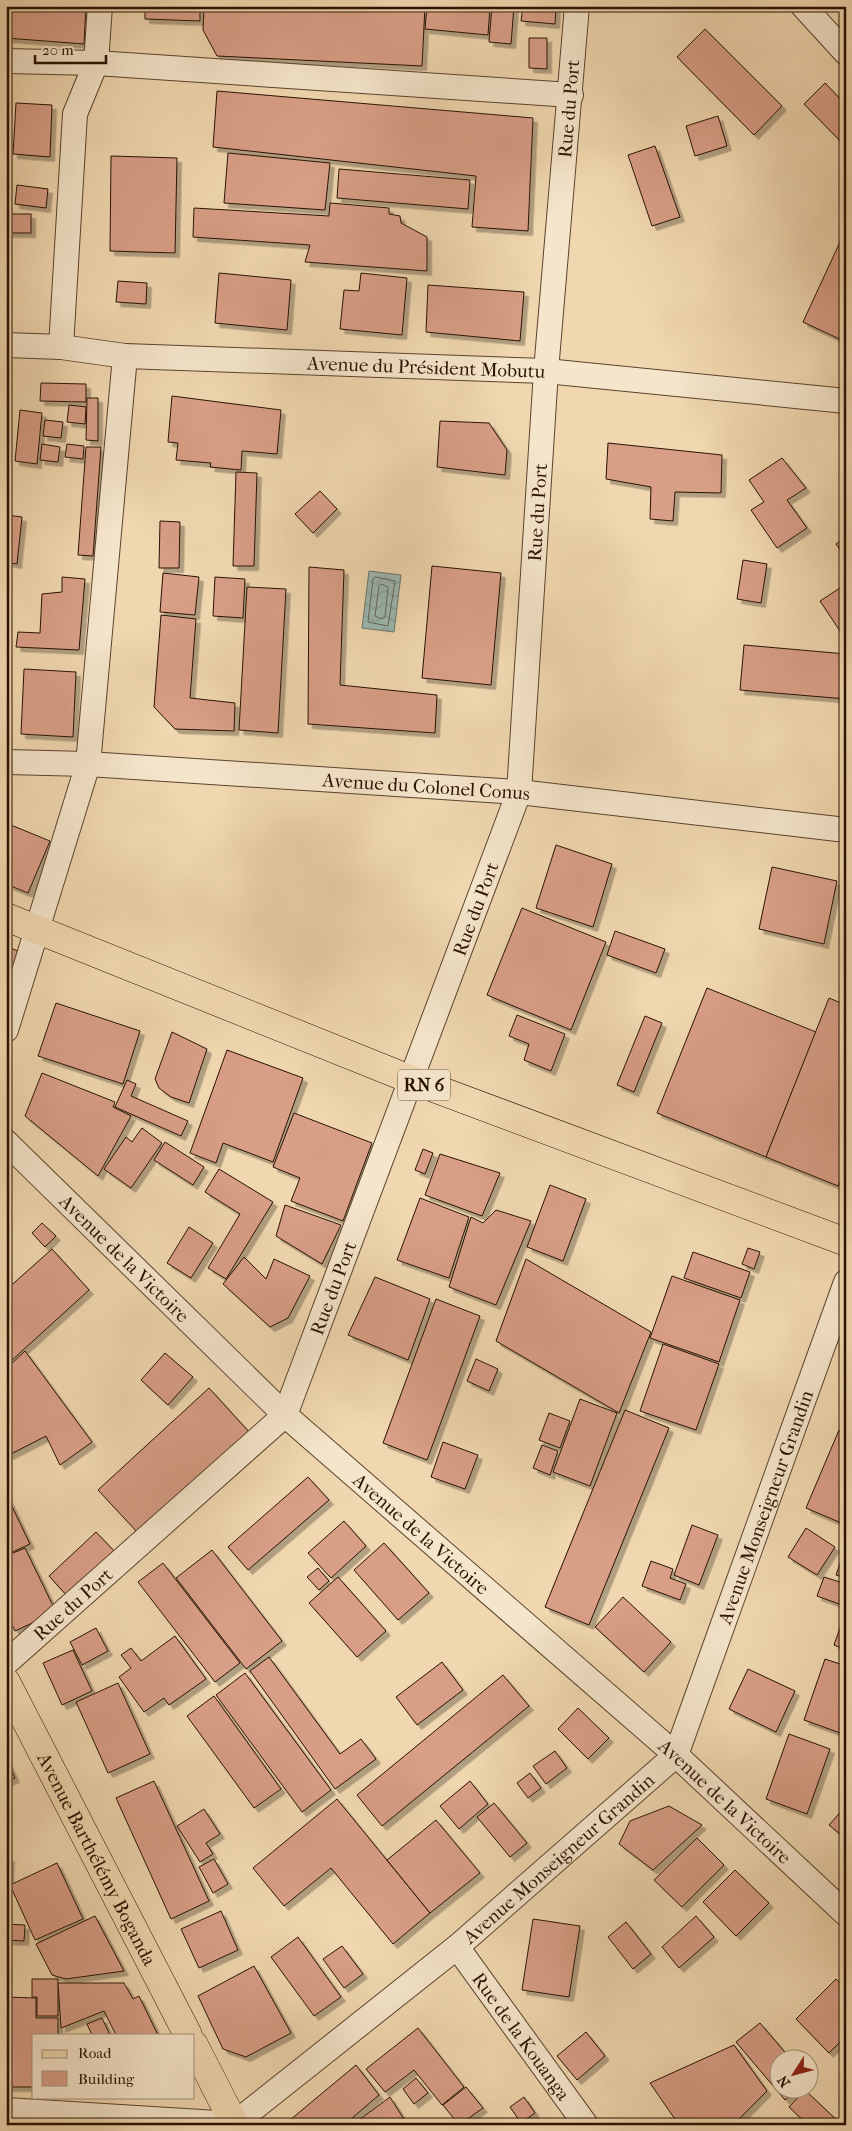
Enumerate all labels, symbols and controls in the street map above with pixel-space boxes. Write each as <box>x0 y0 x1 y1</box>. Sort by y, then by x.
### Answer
scale bar <box>35 32 106 64</box>
text: 20 m <box>42 41 74 59</box>
street label: Rue du Port <box>554 59 584 159</box>
street label: Avenue du Président Mobutu <box>306 352 546 383</box>
street label: Rue du Port <box>524 462 552 562</box>
street label: Avenue du Colonel Conus <box>321 769 531 805</box>
street label: Rue du Port <box>448 859 504 959</box>
road number: RN 6 <box>398 1070 450 1100</box>
street label: Avenue de la Victoire <box>54 1190 193 1327</box>
street label: Rue du Port <box>306 1238 361 1338</box>
street label: Avenue Monseigneur Grandin <box>714 1387 818 1628</box>
street label: Avenue de la Victoire <box>347 1469 493 1599</box>
street label: Rue du Port <box>29 1564 117 1645</box>
street label: Avenue de la Victoire <box>653 1734 795 1869</box>
street label: Avenue Barthélémy Boganda <box>32 1748 160 1970</box>
street label: Avenue Monseigneur Grandin <box>458 1769 659 1949</box>
street label: Rue de la Kouanga <box>467 1969 574 2105</box>
legend <box>32 2034 195 2098</box>
text: Road <box>78 2044 112 2062</box>
north arrow <box>770 2048 820 2098</box>
text: Building <box>78 2070 135 2088</box>
text: N <box>774 2072 794 2091</box>

